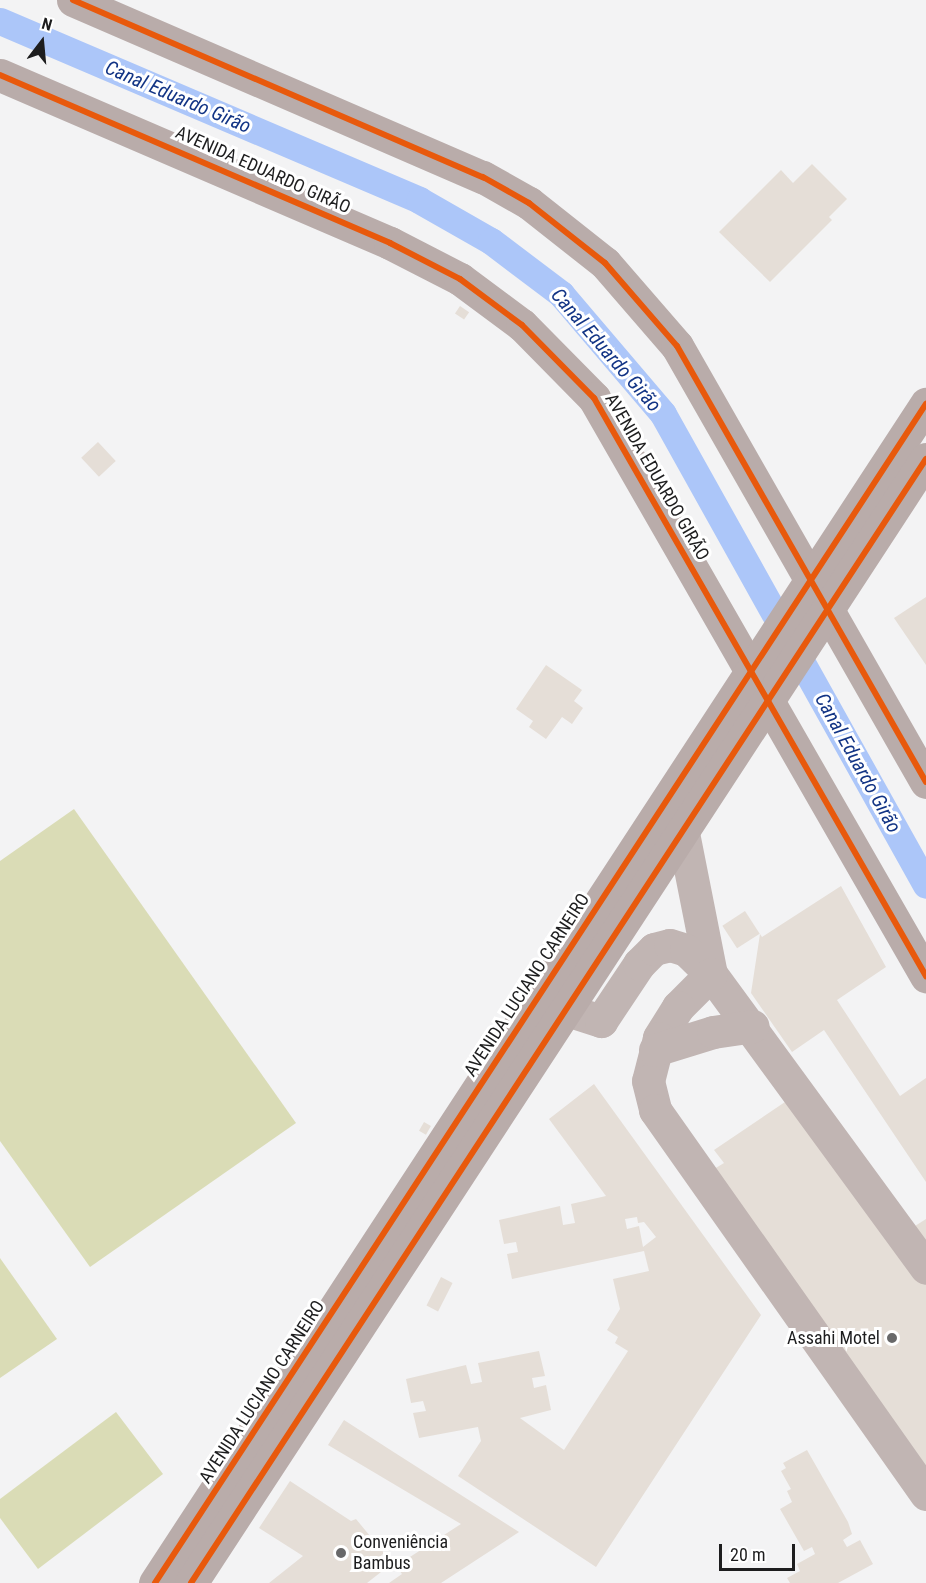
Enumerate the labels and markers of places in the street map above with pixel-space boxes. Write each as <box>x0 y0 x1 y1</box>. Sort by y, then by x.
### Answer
place label: Assahi Motel <box>787 1327 880 1349</box>
marker: Assahi Motel <box>885 1331 899 1345</box>
place label: Conveniência Bambus <box>353 1532 448 1574</box>
marker: Conveniência Bambus <box>334 1546 348 1560</box>

